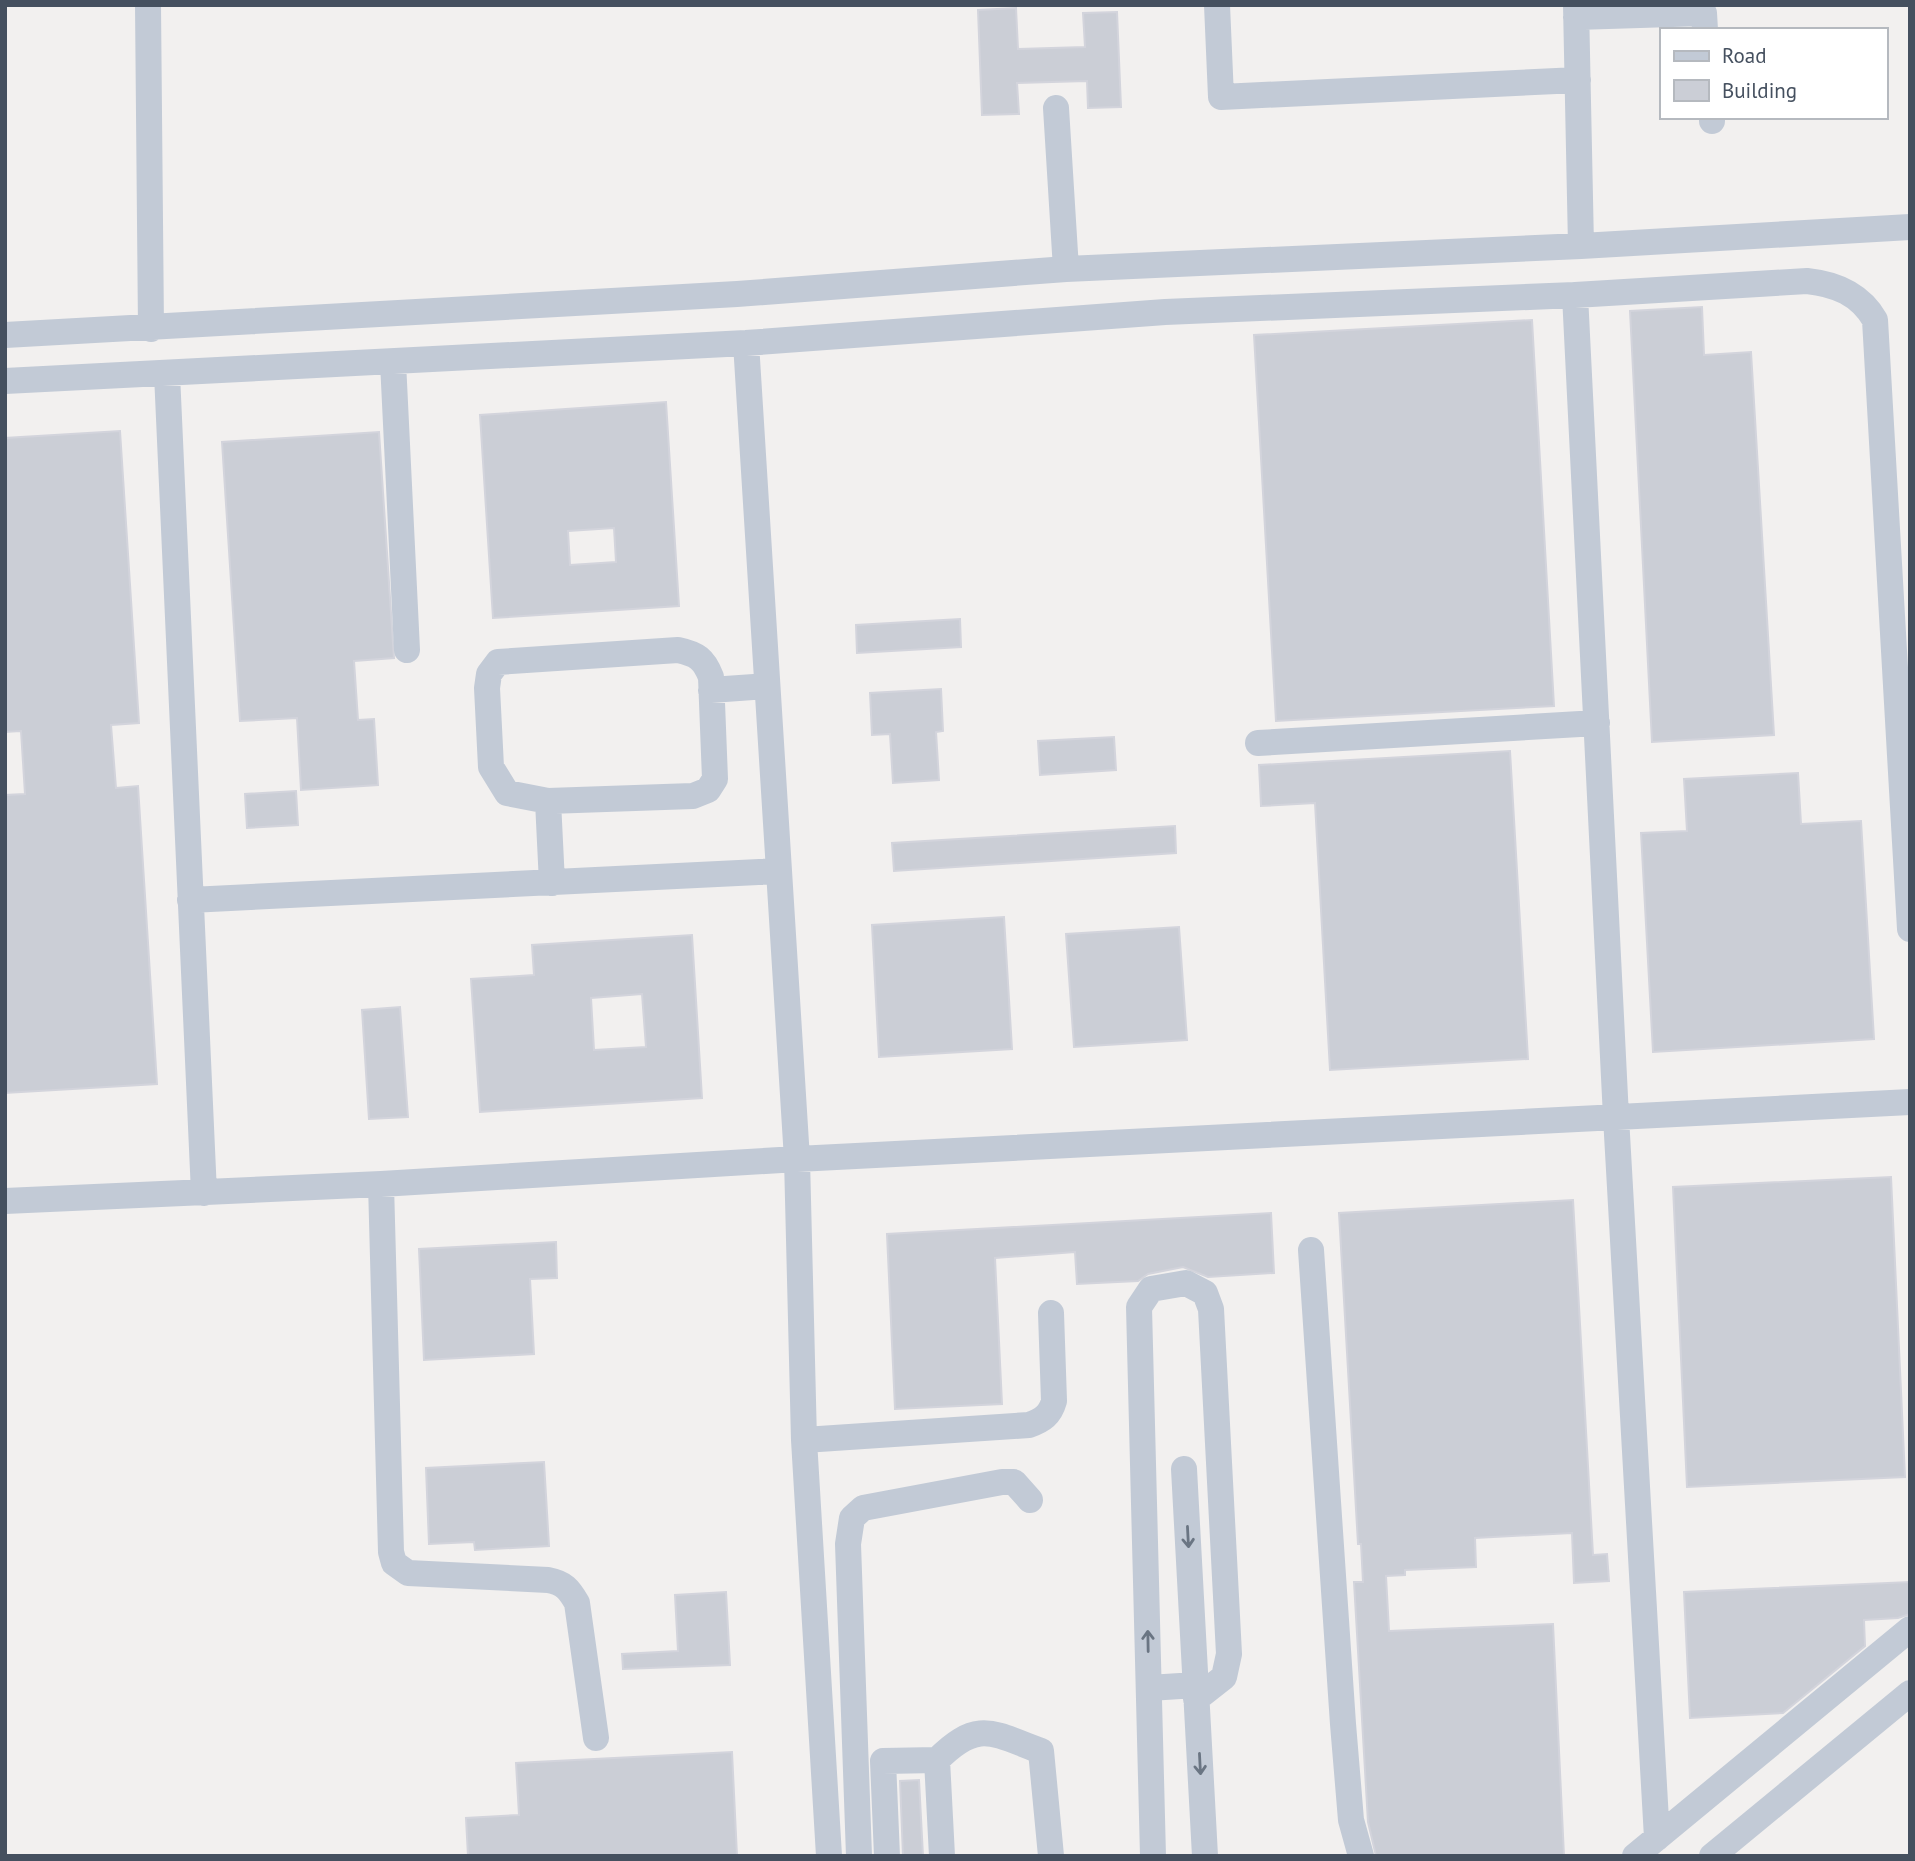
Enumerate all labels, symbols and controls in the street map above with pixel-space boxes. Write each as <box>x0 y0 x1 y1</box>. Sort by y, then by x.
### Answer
legend <box>1660 28 1887 119</box>
text: Road <box>1722 42 1766 69</box>
text: Building <box>1722 77 1797 104</box>
one-way arrow <box>1181 1525 1194 1548</box>
one-way arrow <box>1141 1629 1154 1652</box>
one-way arrow <box>1193 1752 1206 1775</box>

